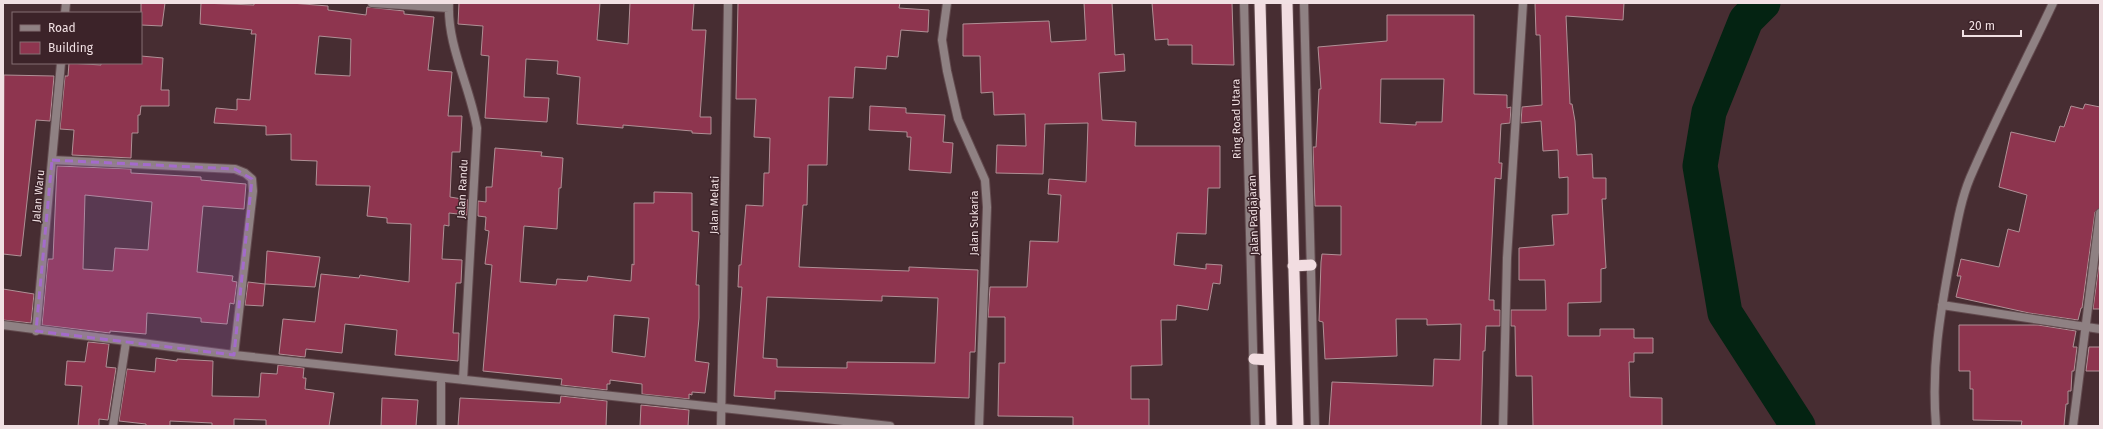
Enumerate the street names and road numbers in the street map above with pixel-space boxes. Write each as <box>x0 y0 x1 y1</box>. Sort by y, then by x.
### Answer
street label: Ring Road Utara <box>1229 79 1244 159</box>
street label: Jalan Randu <box>454 159 471 219</box>
street label: Jalan Waru <box>30 169 47 223</box>
street label: Jalan Padjajaran <box>1246 175 1261 255</box>
street label: Jalan Melati <box>707 176 722 234</box>
street label: Jalan Sukaria <box>968 191 981 255</box>

